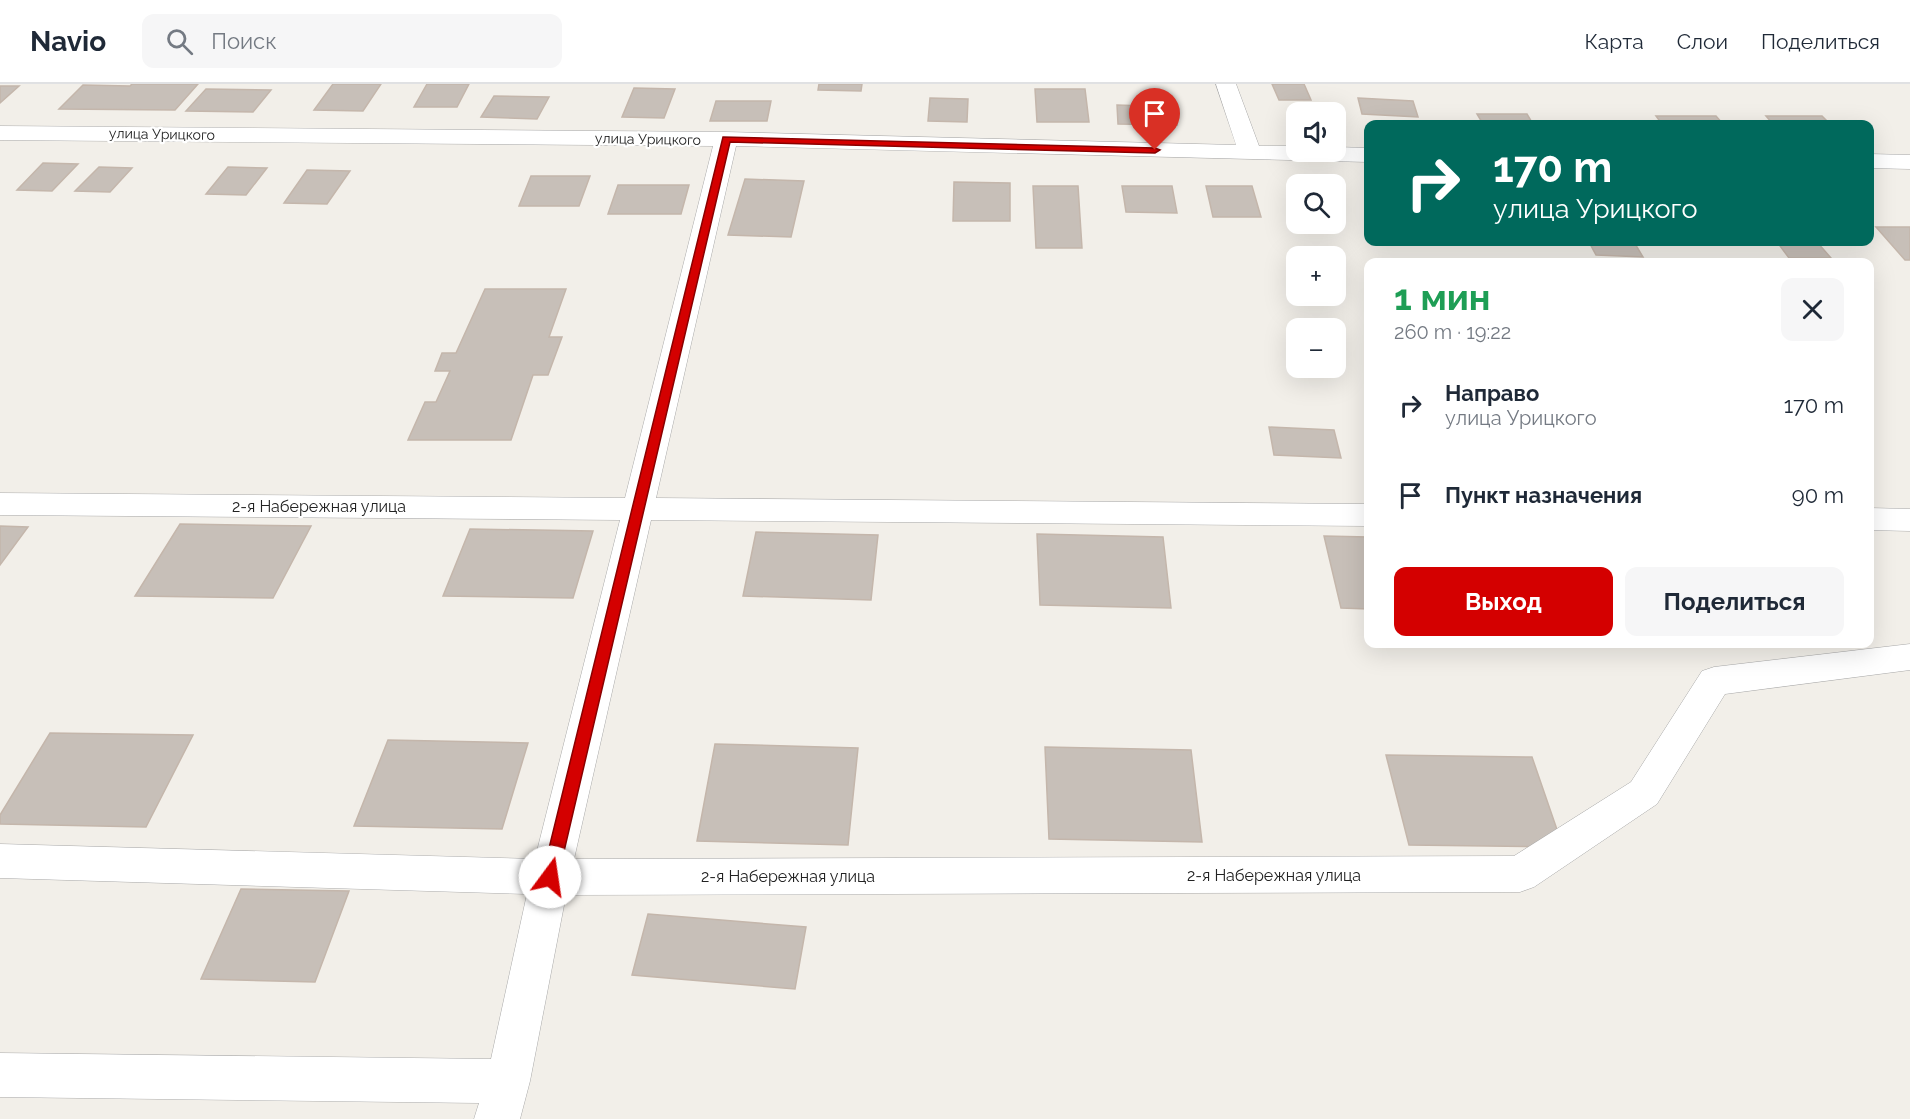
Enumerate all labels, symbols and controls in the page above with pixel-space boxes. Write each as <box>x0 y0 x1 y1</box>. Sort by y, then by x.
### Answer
search box <box>142 14 562 68</box>
text: Navio <box>30 25 106 58</box>
icon: search <box>163 25 196 58</box>
text: Поиск <box>211 28 277 54</box>
text: Карта <box>1585 29 1644 54</box>
text: Слои <box>1677 29 1728 54</box>
text: Поделиться <box>1761 29 1880 54</box>
pin <box>1129 88 1180 150</box>
icon: arrive <box>1138 97 1171 130</box>
map controls <box>1286 102 1346 378</box>
button: sound <box>1286 102 1346 162</box>
street label: улица Урицкого <box>109 125 215 143</box>
street label: улица Урицкого <box>595 130 701 148</box>
text: 170 m <box>1493 143 1612 192</box>
icon: right <box>1394 144 1472 222</box>
button: search <box>1286 174 1346 234</box>
text: улица Урицкого <box>1493 193 1698 224</box>
button: + <box>1286 246 1346 306</box>
text: 1 мин <box>1394 276 1490 318</box>
button: close <box>1781 278 1844 341</box>
button: − <box>1286 318 1346 378</box>
text: 260 m · 19:22 <box>1394 320 1511 344</box>
text: Направо <box>1445 380 1539 406</box>
icon: right <box>1394 389 1427 422</box>
text: 170 m <box>1784 392 1844 418</box>
text: улица Урицкого <box>1445 406 1597 430</box>
icon: arrive <box>1394 479 1427 512</box>
text: Пункт назначения <box>1445 482 1642 508</box>
text: 90 m <box>1792 482 1844 508</box>
street label: 2-я Набережная улица <box>232 497 406 516</box>
button: Выход <box>1394 567 1613 636</box>
button: Поделиться <box>1625 567 1844 636</box>
position arrow <box>518 845 582 909</box>
street label: 2-я Набережная улица <box>1187 866 1361 885</box>
street label: 2-я Набережная улица <box>701 867 875 886</box>

